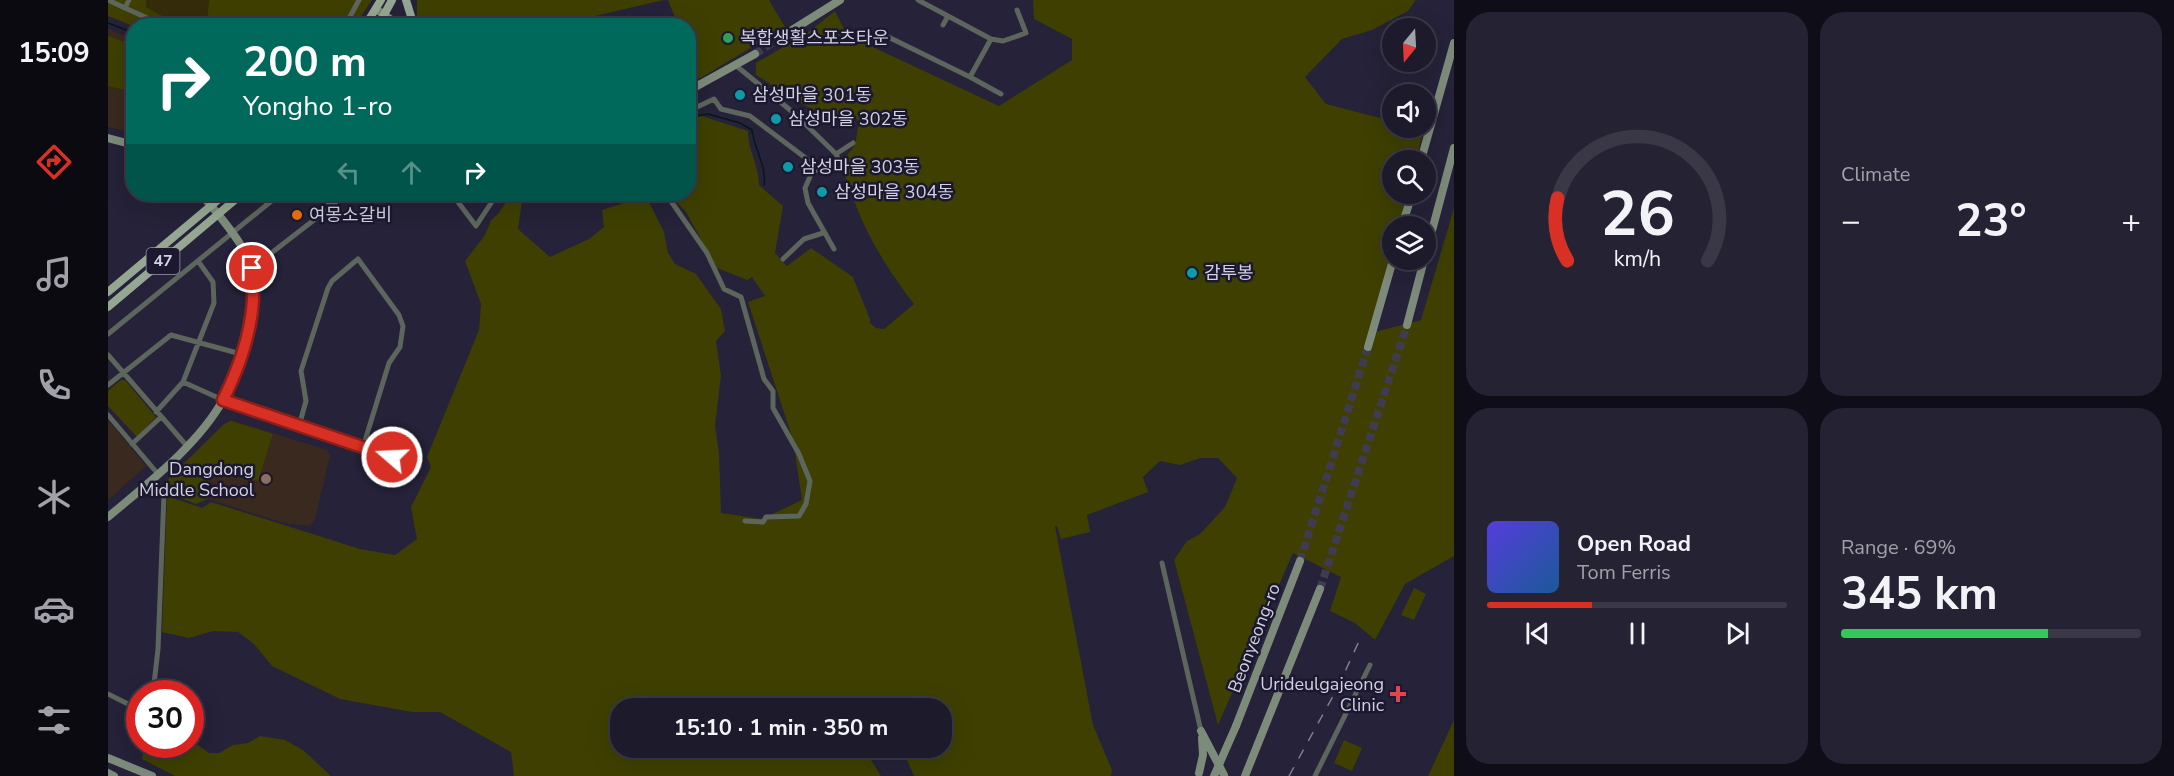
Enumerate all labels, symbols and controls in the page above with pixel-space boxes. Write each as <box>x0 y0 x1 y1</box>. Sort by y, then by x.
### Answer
north arrow <box>1382 18 1436 72</box>
map controls <box>1382 18 1436 270</box>
place label: 복합생활스포츠타운 <box>740 26 889 50</box>
marker: 복합생활스포츠타운 <box>721 31 735 45</box>
text: 200 m <box>243 34 367 91</box>
text: 15:09 <box>18 35 90 72</box>
icon: right <box>144 42 222 120</box>
place label: 삼성마을 301동 <box>752 83 872 107</box>
button: sound <box>1382 84 1436 138</box>
text: Yongho 1-ro <box>243 88 393 125</box>
marker: 삼성마을 301동 <box>733 88 747 102</box>
place label: 삼성마을 302동 <box>788 107 908 131</box>
marker: 삼성마을 302동 <box>769 112 783 126</box>
icon: directions <box>33 141 75 183</box>
button: search <box>1382 150 1436 204</box>
place label: 삼성마을 303동 <box>800 155 920 179</box>
icon: left <box>332 156 365 189</box>
icon: ahead <box>395 156 428 189</box>
icon: right <box>458 156 491 189</box>
marker: 삼성마을 303동 <box>781 160 795 174</box>
text: Climate <box>1841 161 1910 188</box>
text: 26 <box>1600 172 1674 257</box>
place label: 삼성마을 304동 <box>834 180 954 204</box>
marker: 삼성마을 304동 <box>815 185 829 199</box>
text: 23° <box>1955 191 2027 252</box>
text: − <box>1841 199 1861 244</box>
text: + <box>2121 199 2141 244</box>
place label: 여몽소갈비 <box>309 203 392 227</box>
marker: 여몽소갈비 <box>290 208 304 222</box>
button: layers <box>1382 216 1436 270</box>
pin <box>226 242 277 293</box>
text: km/h <box>1613 244 1661 274</box>
road number: 47 <box>146 248 180 274</box>
icon: arrive <box>235 251 268 284</box>
icon: music <box>33 253 75 295</box>
place label: 감투봉 <box>1204 261 1254 285</box>
marker: 감투봉 <box>1185 266 1199 280</box>
icon: phone <box>33 364 75 406</box>
position arrow <box>360 425 424 489</box>
place label: Dangdong Middle School <box>139 457 255 502</box>
marker: Dangdong Middle School <box>259 472 273 486</box>
icon: climate <box>33 476 75 518</box>
text: Open Road <box>1577 529 1691 559</box>
text: Range · 69% <box>1841 534 1956 561</box>
text: Tom Ferris <box>1577 559 1671 586</box>
text: 345 km <box>1841 564 1998 625</box>
street label: Beonyeong-ro <box>1222 580 1286 696</box>
icon: car <box>33 588 75 630</box>
icon: previous <box>1521 617 1554 650</box>
icon: pause <box>1621 617 1654 650</box>
icon: next <box>1721 617 1754 650</box>
place label: Urideulgajeong Clinic <box>1260 672 1384 717</box>
speed limit sign: 30 <box>126 680 204 758</box>
marker: Urideulgajeong Clinic <box>1389 685 1407 703</box>
icon: filters <box>33 699 75 741</box>
text: 15:10 · 1 min · 350 m <box>674 713 888 743</box>

